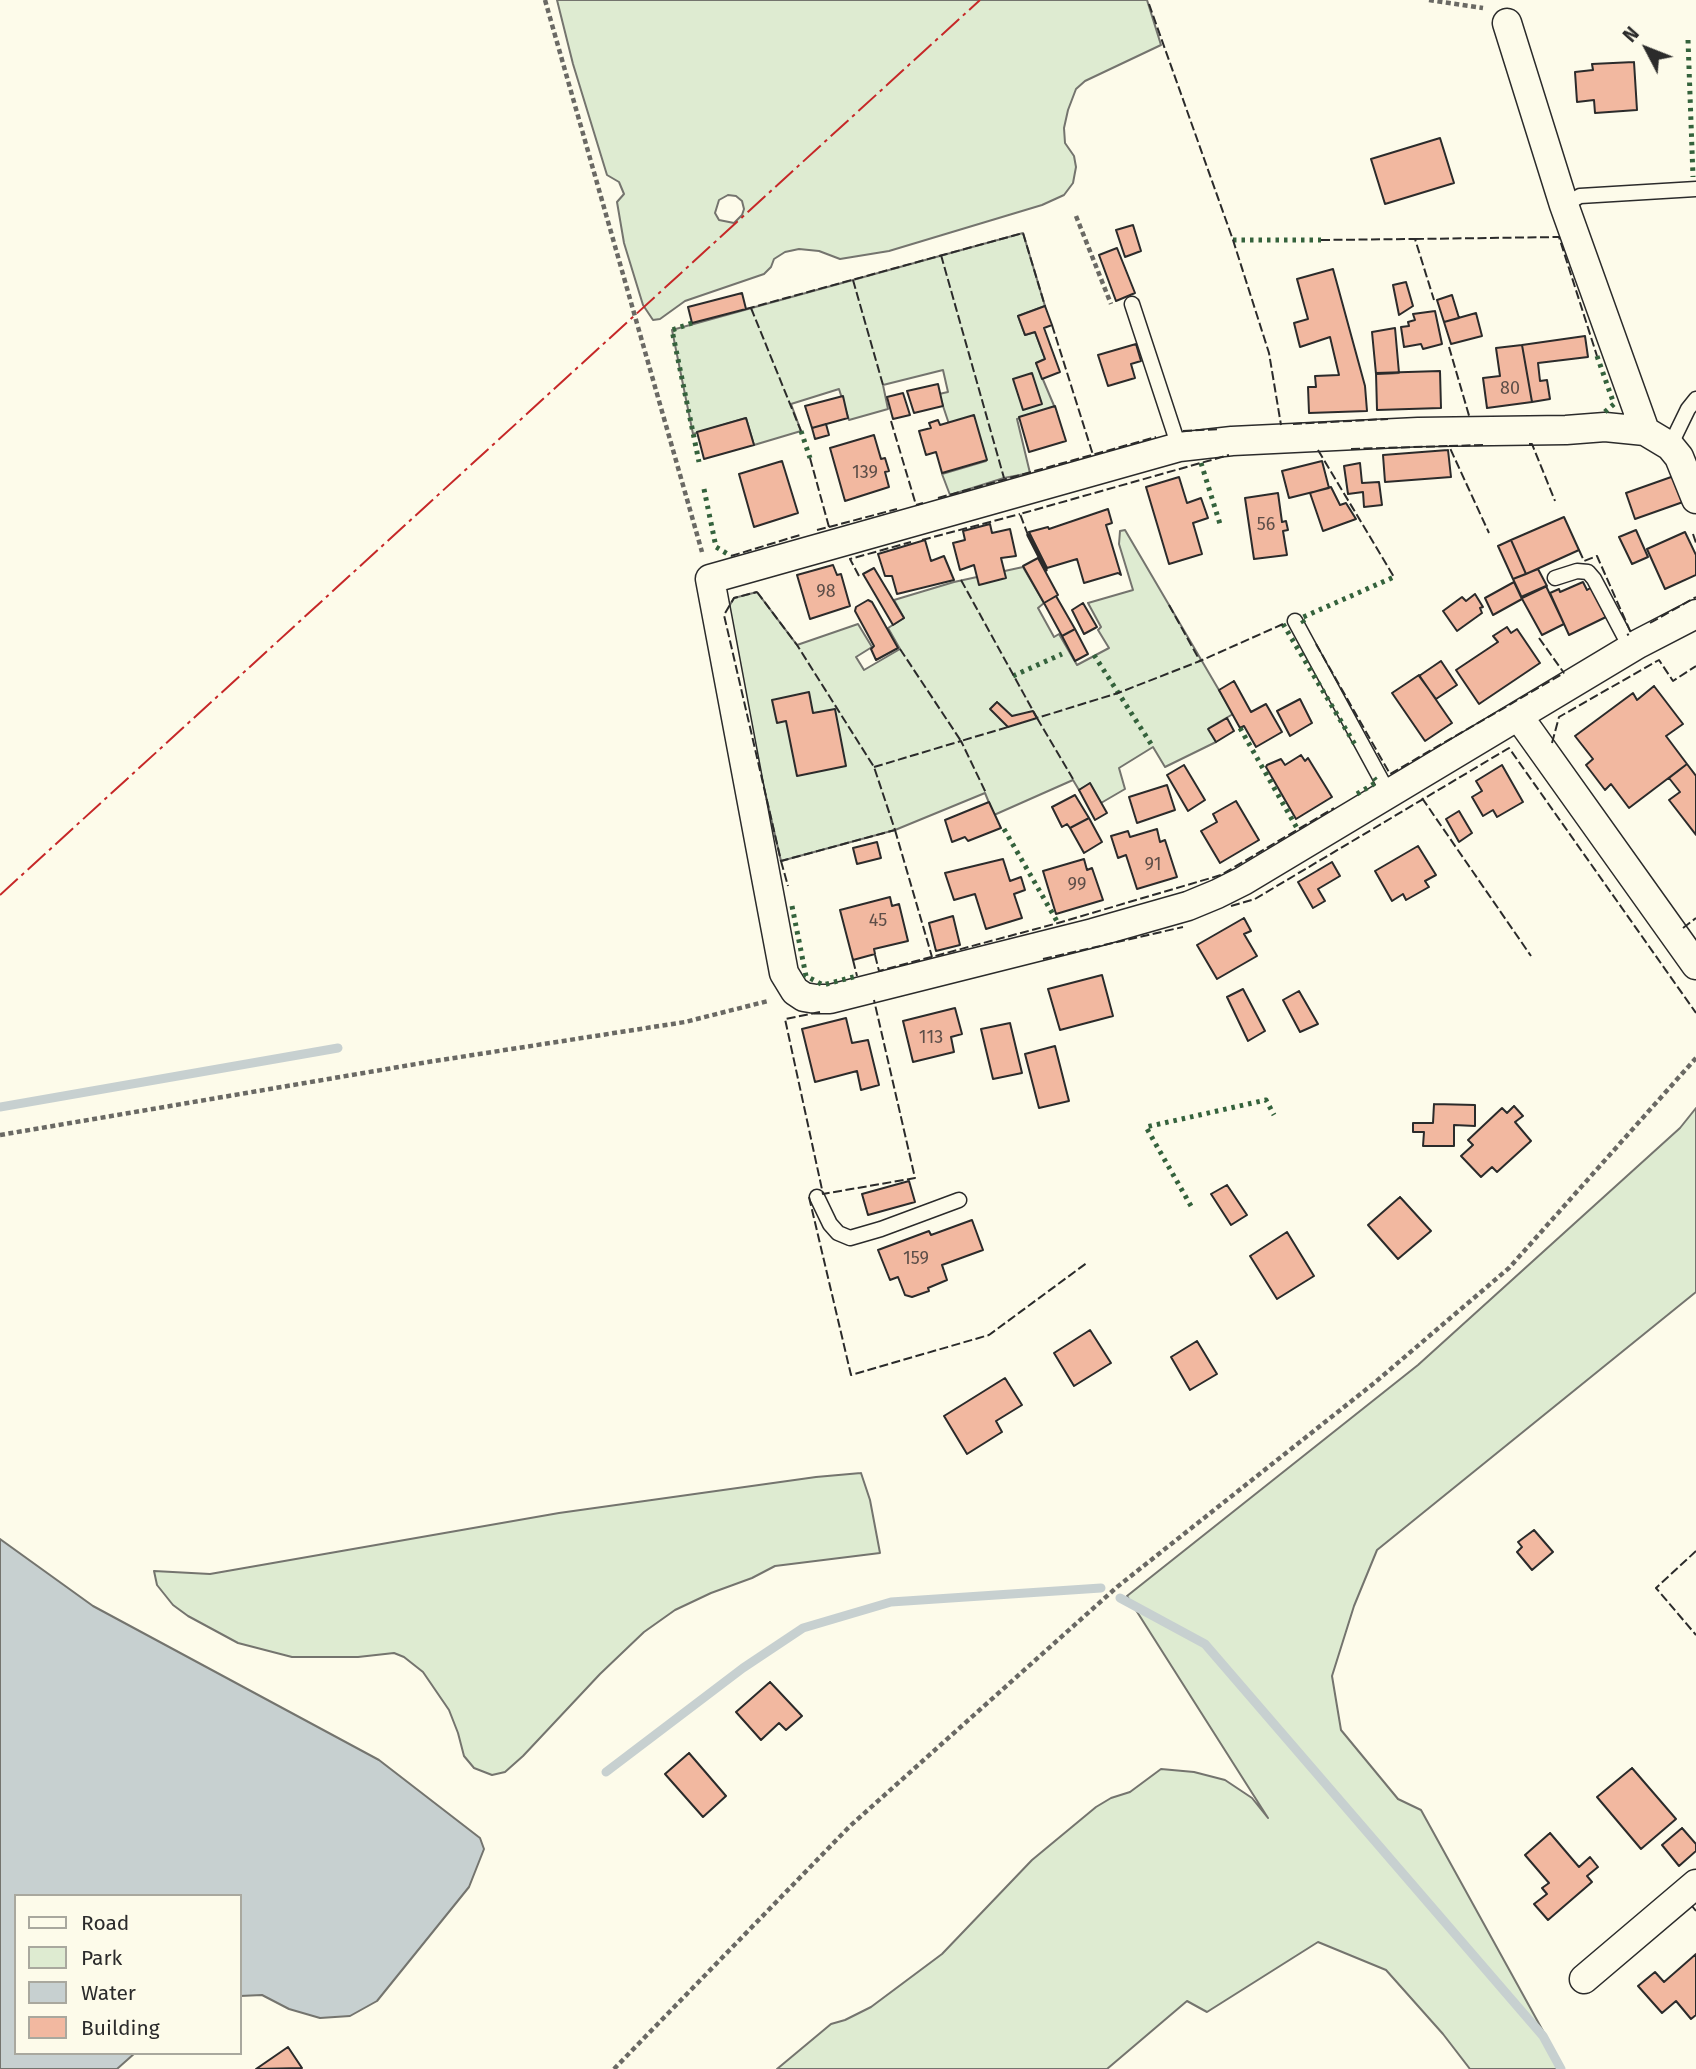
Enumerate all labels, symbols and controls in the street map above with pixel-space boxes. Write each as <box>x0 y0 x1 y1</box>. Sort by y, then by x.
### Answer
north arrow <box>1612 14 1682 84</box>
text: N <box>1618 22 1644 47</box>
house number: 80 <box>1500 378 1520 400</box>
house number: 139 <box>852 462 878 484</box>
house number: 56 <box>1257 514 1275 536</box>
house number: 98 <box>816 581 836 603</box>
house number: 91 <box>1145 854 1161 876</box>
house number: 99 <box>1068 874 1086 896</box>
house number: 45 <box>869 910 887 932</box>
house number: 113 <box>919 1027 943 1049</box>
house number: 159 <box>903 1248 929 1270</box>
legend <box>14 1894 242 2055</box>
text: Road <box>81 1910 129 1936</box>
text: Park <box>81 1945 122 1971</box>
text: Water <box>81 1980 136 2006</box>
text: Building <box>81 2015 160 2041</box>

